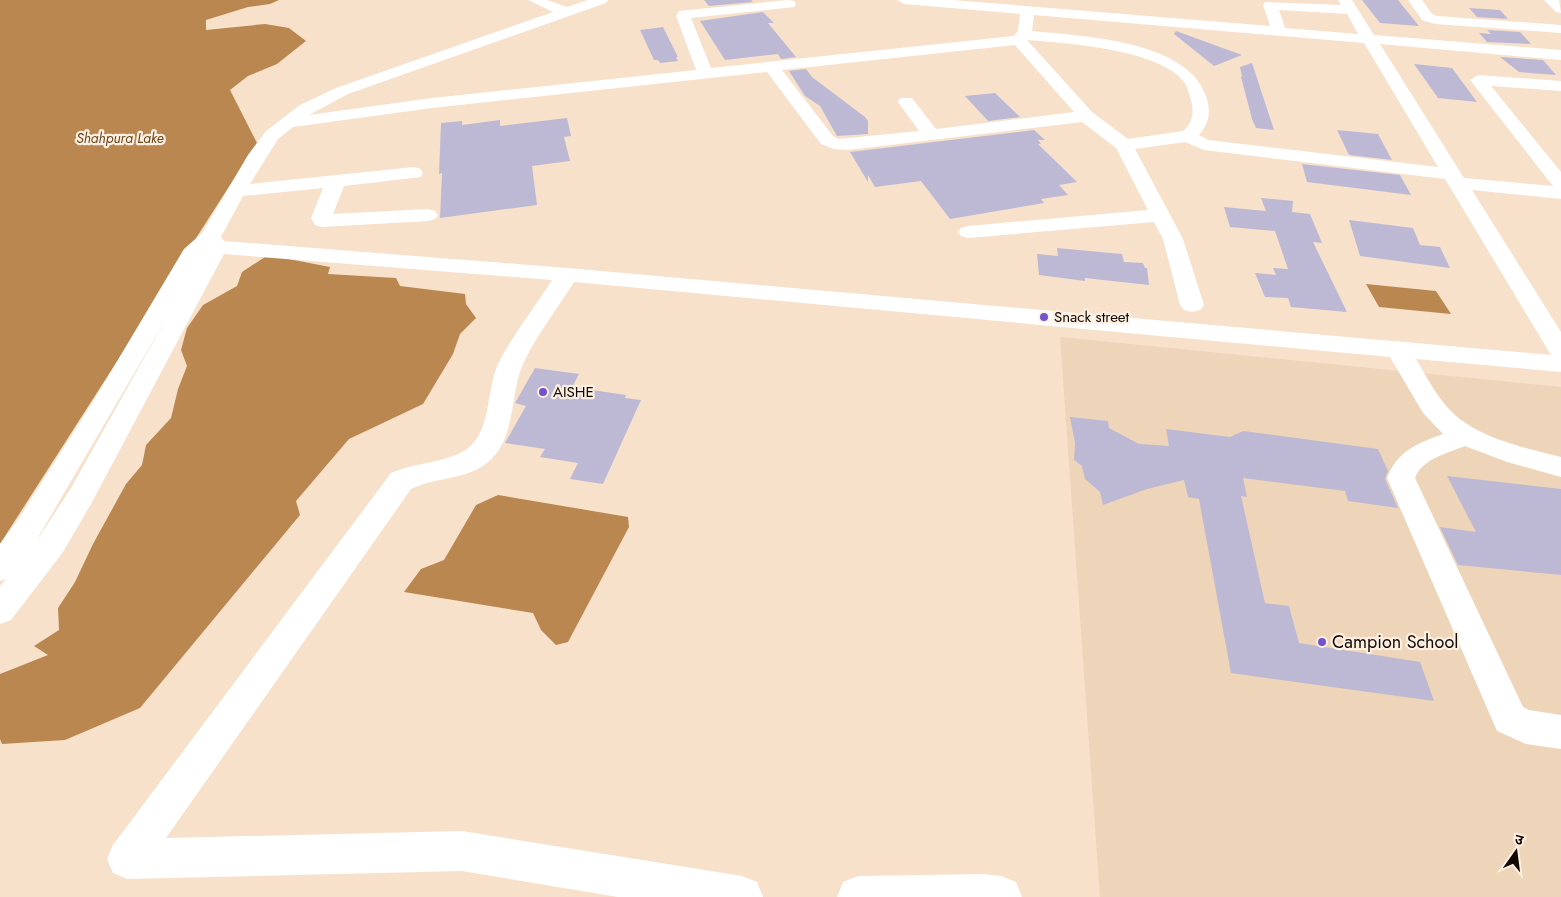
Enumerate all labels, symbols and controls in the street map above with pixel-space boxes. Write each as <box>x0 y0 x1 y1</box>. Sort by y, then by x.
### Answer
water label: Shahpura Lake <box>76 128 164 148</box>
place label: Snack street <box>1054 306 1130 328</box>
marker: Snack street <box>1038 311 1050 323</box>
place label: AISHE <box>553 381 594 403</box>
marker: AISHE <box>537 386 549 398</box>
place label: Campion School <box>1332 629 1458 655</box>
marker: Campion School <box>1316 636 1328 648</box>
north arrow <box>1491 827 1541 877</box>
text: उ <box>1513 829 1526 850</box>

